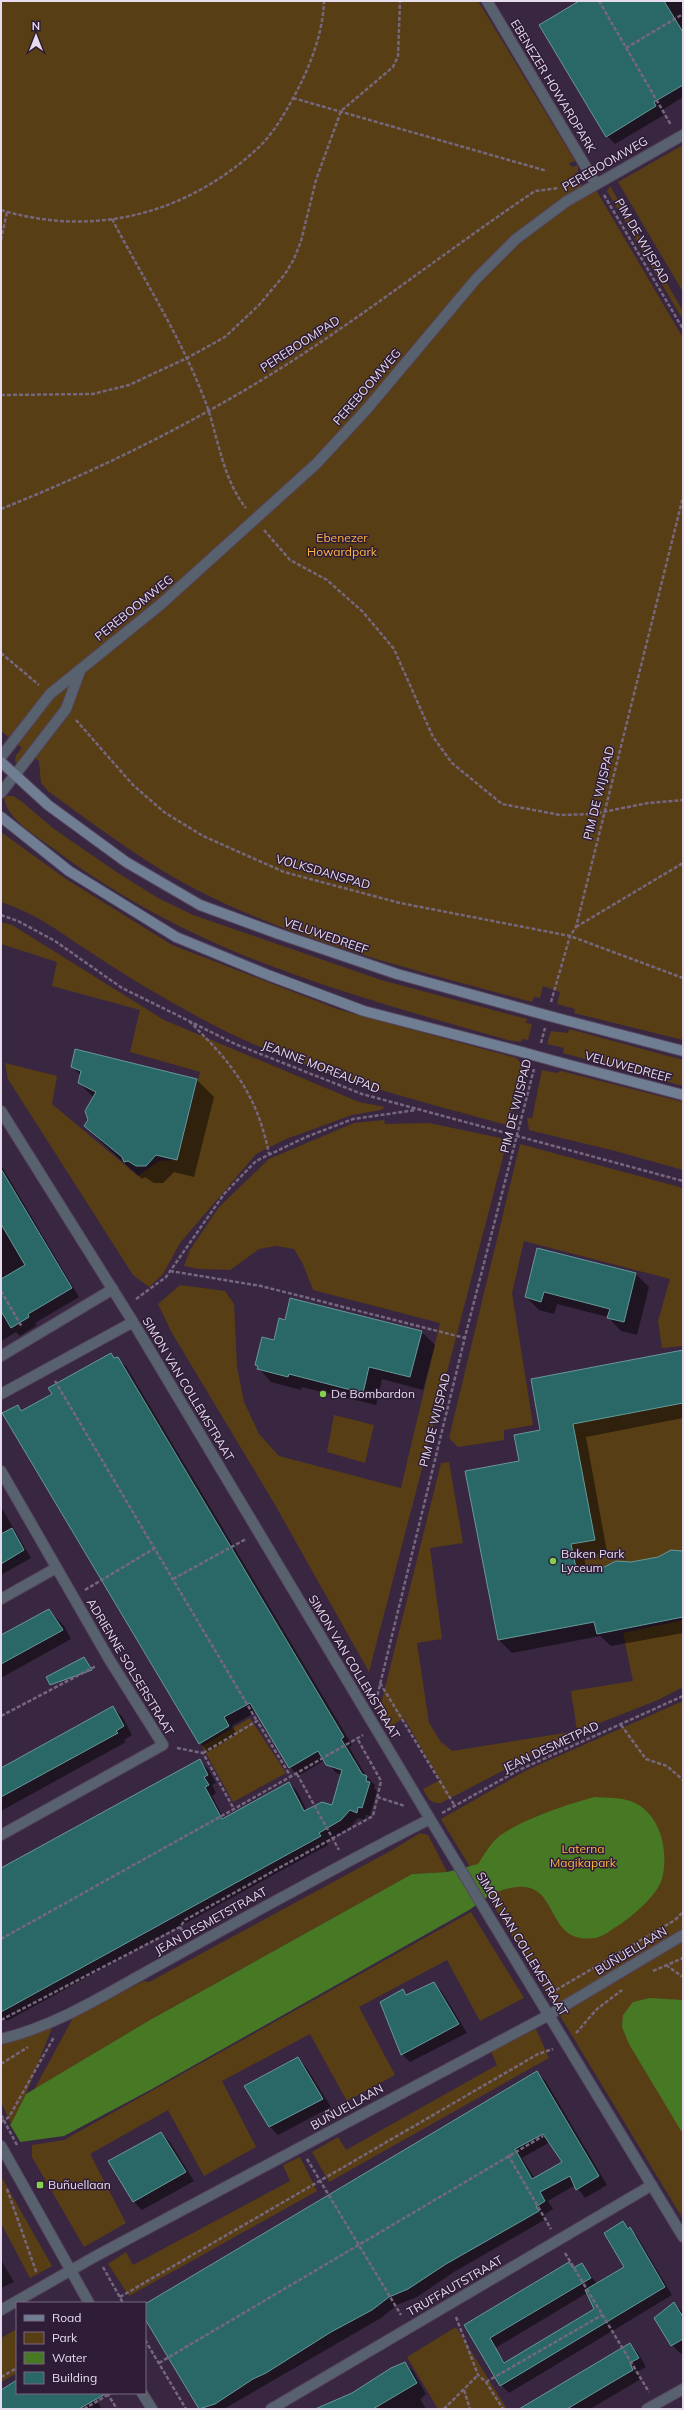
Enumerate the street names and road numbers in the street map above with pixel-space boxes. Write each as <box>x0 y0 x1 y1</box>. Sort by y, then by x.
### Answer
street label: EBENEZER HOWARDPARK <box>508 16 599 155</box>
street label: PEREBOOMWEG <box>559 133 650 194</box>
street label: PIM DE WIJSPAD <box>612 195 673 286</box>
street label: PEREBOOMPAD <box>257 312 342 375</box>
street label: PEREBOOMWEG <box>329 345 404 428</box>
street label: PEREBOOMWEG <box>92 571 176 644</box>
street label: PIM DE WIJSPAD <box>580 744 617 841</box>
street label: VOLKSDANSPAD <box>274 851 372 892</box>
street label: VELUWEDREEF <box>282 914 371 957</box>
street label: JEANNE MOREAUPAD <box>260 1037 382 1096</box>
street label: VELUWEDREEF <box>583 1048 673 1085</box>
street label: PIM DE WIJSPAD <box>497 1057 534 1154</box>
street label: SIMON VAN COLLEMSTRAAT <box>139 1314 238 1464</box>
street label: PIM DE WIJSPAD <box>416 1371 453 1468</box>
street label: SIMON VAN COLLEMSTRAAT <box>305 1592 404 1742</box>
street label: ADRIENNE SOLSERSTRAAT <box>84 1596 178 1739</box>
street label: JEAN DESMETPAD <box>500 1718 601 1775</box>
street label: SIMON VAN COLLEMSTRAAT <box>473 1869 572 2019</box>
street label: JEAN DESMETSTRAAT <box>152 1883 270 1958</box>
street label: BUÑUELLAAN <box>592 1923 669 1978</box>
street label: BUÑUELLAAN <box>308 2080 386 2133</box>
street label: TRUFFAUTSTRAAT <box>404 2252 506 2319</box>

